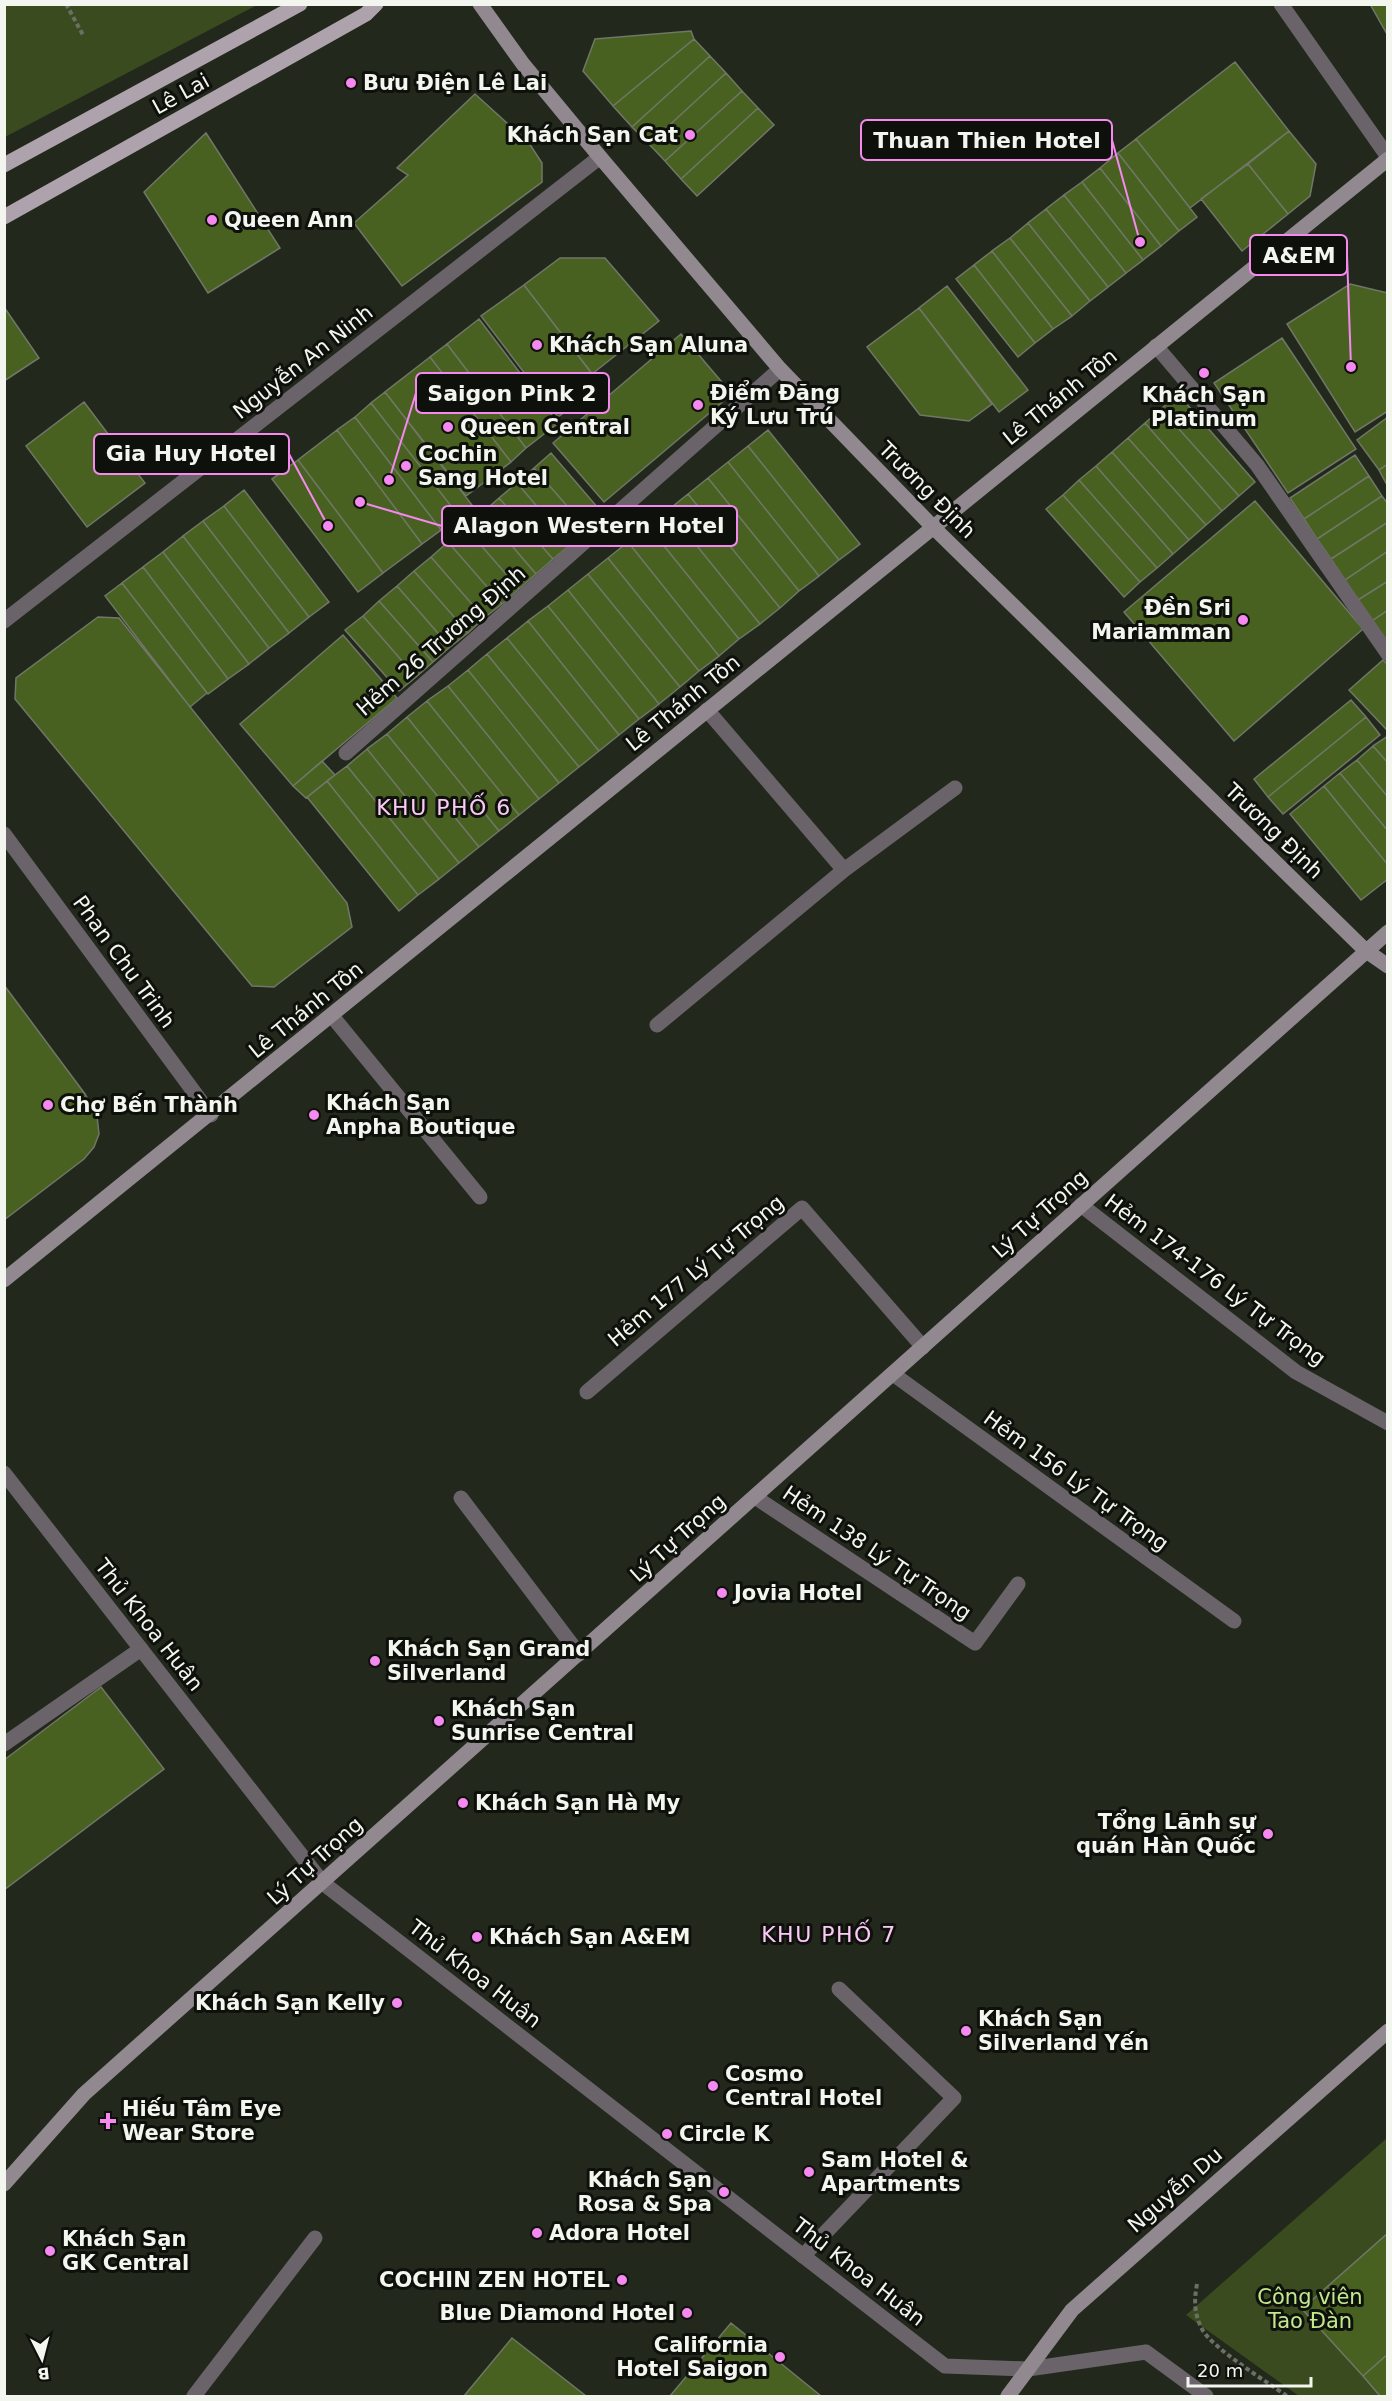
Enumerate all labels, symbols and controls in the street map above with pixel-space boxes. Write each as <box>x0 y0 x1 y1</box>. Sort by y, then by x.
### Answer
street label: Lê Lai <box>148 69 214 119</box>
place label: Bưu Điện Lê Lai <box>363 71 547 95</box>
marker: Bưu Điện Lê Lai <box>344 76 358 90</box>
callout: Thuan Thien Hotel <box>861 120 1112 160</box>
place label: Khách Sạn Cat <box>507 123 678 147</box>
marker: Khách Sạn Cat <box>683 128 697 142</box>
text: Thuan Thien Hotel <box>873 128 1101 153</box>
place label: Queen Ann <box>224 208 354 232</box>
marker: Queen Ann <box>205 213 219 227</box>
callout: A&EM <box>1250 235 1347 275</box>
text: A&EM <box>1262 243 1336 268</box>
street label: Nguyễn An Ninh <box>228 299 377 424</box>
place label: Khách Sạn Aluna <box>549 333 748 357</box>
marker: Khách Sạn Aluna <box>530 338 544 352</box>
street label: Lê Thánh Tôn <box>998 344 1122 450</box>
marker: Khách Sạn Platinum <box>1197 366 1211 380</box>
callout: Saigon Pink 2 <box>416 373 609 413</box>
place label: Điểm Đăng Ký Lưu Trú <box>710 380 840 429</box>
text: Saigon Pink 2 <box>427 381 597 406</box>
place label: Khách Sạn Platinum <box>1142 383 1266 431</box>
marker: Điểm Đăng Ký Lưu Trú <box>691 398 705 412</box>
place label: Queen Central <box>460 415 630 439</box>
marker: Queen Central <box>441 420 455 434</box>
callout: Gia Huy Hotel <box>94 434 289 474</box>
street label: Trương Định <box>873 436 980 543</box>
text: Gia Huy Hotel <box>106 441 276 466</box>
place label: Cochin Sang Hotel <box>418 442 548 490</box>
marker: Cochin Sang Hotel <box>399 459 413 473</box>
callout: Alagon Western Hotel <box>442 506 737 546</box>
text: Alagon Western Hotel <box>453 513 725 538</box>
street label: Hẻm 26 Trương Ðịnh <box>352 561 530 721</box>
place label: Đền Sri Mariamman <box>1091 596 1231 644</box>
marker: Đền Sri Mariamman <box>1236 613 1250 627</box>
street label: Lê Thánh Tôn <box>621 650 745 756</box>
street label: Trương Định <box>1219 778 1328 884</box>
district label: KHU PHỐ 6 <box>376 792 512 820</box>
street label: Phan Chu Trinh <box>68 891 180 1033</box>
street label: Lê Thánh Tôn <box>244 957 368 1063</box>
place label: Khách Sạn Anpha Boutique <box>326 1091 516 1139</box>
place label: Chợ Bến Thành <box>60 1093 238 1117</box>
marker: Chợ Bến Thành <box>41 1098 55 1112</box>
marker: Khách Sạn Anpha Boutique <box>307 1108 321 1122</box>
street label: Lý Tự Trọng <box>988 1165 1092 1263</box>
street label: Hẻm 174-176 Lý Tự Trọng <box>1100 1189 1330 1371</box>
street label: Hẻm 177 Lý Tự Trọng <box>603 1190 789 1352</box>
street label: Hẻm 156 Lý Tự Trọng <box>979 1406 1173 1556</box>
street label: Hẻm 138 Lý Tự Trọng <box>778 1481 976 1625</box>
street label: Lý Tự Trọng <box>626 1489 730 1587</box>
street label: Thủ Khoa Huân <box>89 1553 208 1696</box>
place label: Jovia Hotel <box>732 1581 862 1605</box>
marker: Jovia Hotel <box>715 1586 729 1600</box>
place label: Khách Sạn Grand Silverland <box>387 1637 590 1685</box>
marker: Khách Sạn Grand Silverland <box>368 1654 382 1668</box>
place label: Khách Sạn Sunrise Central <box>451 1697 634 1745</box>
marker: Khách Sạn Sunrise Central <box>432 1714 446 1728</box>
place label: Khách Sạn Hà My <box>475 1791 681 1815</box>
marker: Khách Sạn Hà My <box>456 1796 470 1810</box>
place label: Tổng Lãnh sự quán Hàn Quốc <box>1076 1809 1257 1858</box>
street label: Lý Tự Trọng <box>263 1812 367 1910</box>
marker: Tổng Lãnh sự quán Hàn Quốc <box>1261 1827 1275 1841</box>
street label: Thủ Khoa Huân <box>403 1914 546 2033</box>
district label: KHU PHỐ 7 <box>761 1919 897 1947</box>
place label: Khách Sạn A&EM <box>489 1925 690 1949</box>
marker: Khách Sạn A&EM <box>470 1930 484 1944</box>
place label: Khách Sạn Kelly <box>195 1991 385 2015</box>
marker: Khách Sạn Kelly <box>390 1996 404 2010</box>
place label: Khách Sạn Silverland Yến <box>978 2007 1149 2055</box>
marker: Khách Sạn Silverland Yến <box>959 2024 973 2038</box>
place label: Cosmo Central Hotel <box>725 2062 882 2110</box>
marker: Cosmo Central Hotel <box>706 2079 720 2093</box>
place label: Hiếu Tâm Eye Wear Store <box>122 2097 282 2145</box>
marker: Hiếu Tâm Eye Wear Store <box>99 2112 117 2130</box>
place label: Circle K <box>679 2122 770 2146</box>
marker: Circle K <box>660 2127 674 2141</box>
street label: Nguyễn Du <box>1122 2142 1227 2237</box>
place label: Sam Hotel & Apartments <box>821 2148 969 2196</box>
marker: Sam Hotel & Apartments <box>802 2165 816 2179</box>
place label: Khách Sạn Rosa & Spa <box>577 2168 712 2216</box>
marker: Khách Sạn Rosa & Spa <box>717 2185 731 2199</box>
street label: Thủ Khoa Huân <box>787 2212 930 2331</box>
place label: Adora Hotel <box>549 2221 690 2245</box>
marker: Adora Hotel <box>530 2226 544 2240</box>
place label: Khách Sạn GK Central <box>62 2227 189 2275</box>
marker: Khách Sạn GK Central <box>43 2244 57 2258</box>
place label: COCHIN ZEN HOTEL <box>379 2268 610 2292</box>
marker: COCHIN ZEN HOTEL <box>615 2273 629 2287</box>
park label: Công viên Tao Đàn <box>1257 2285 1363 2333</box>
place label: Blue Diamond Hotel <box>439 2301 675 2325</box>
marker: Blue Diamond Hotel <box>680 2306 694 2320</box>
north arrow <box>12 2329 72 2389</box>
place label: California Hotel Saigon <box>616 2333 768 2381</box>
marker: California Hotel Saigon <box>773 2350 787 2364</box>
scale bar <box>1188 2350 1311 2388</box>
text: 20 m <box>1197 2360 1243 2381</box>
text: B <box>36 2363 51 2384</box>

